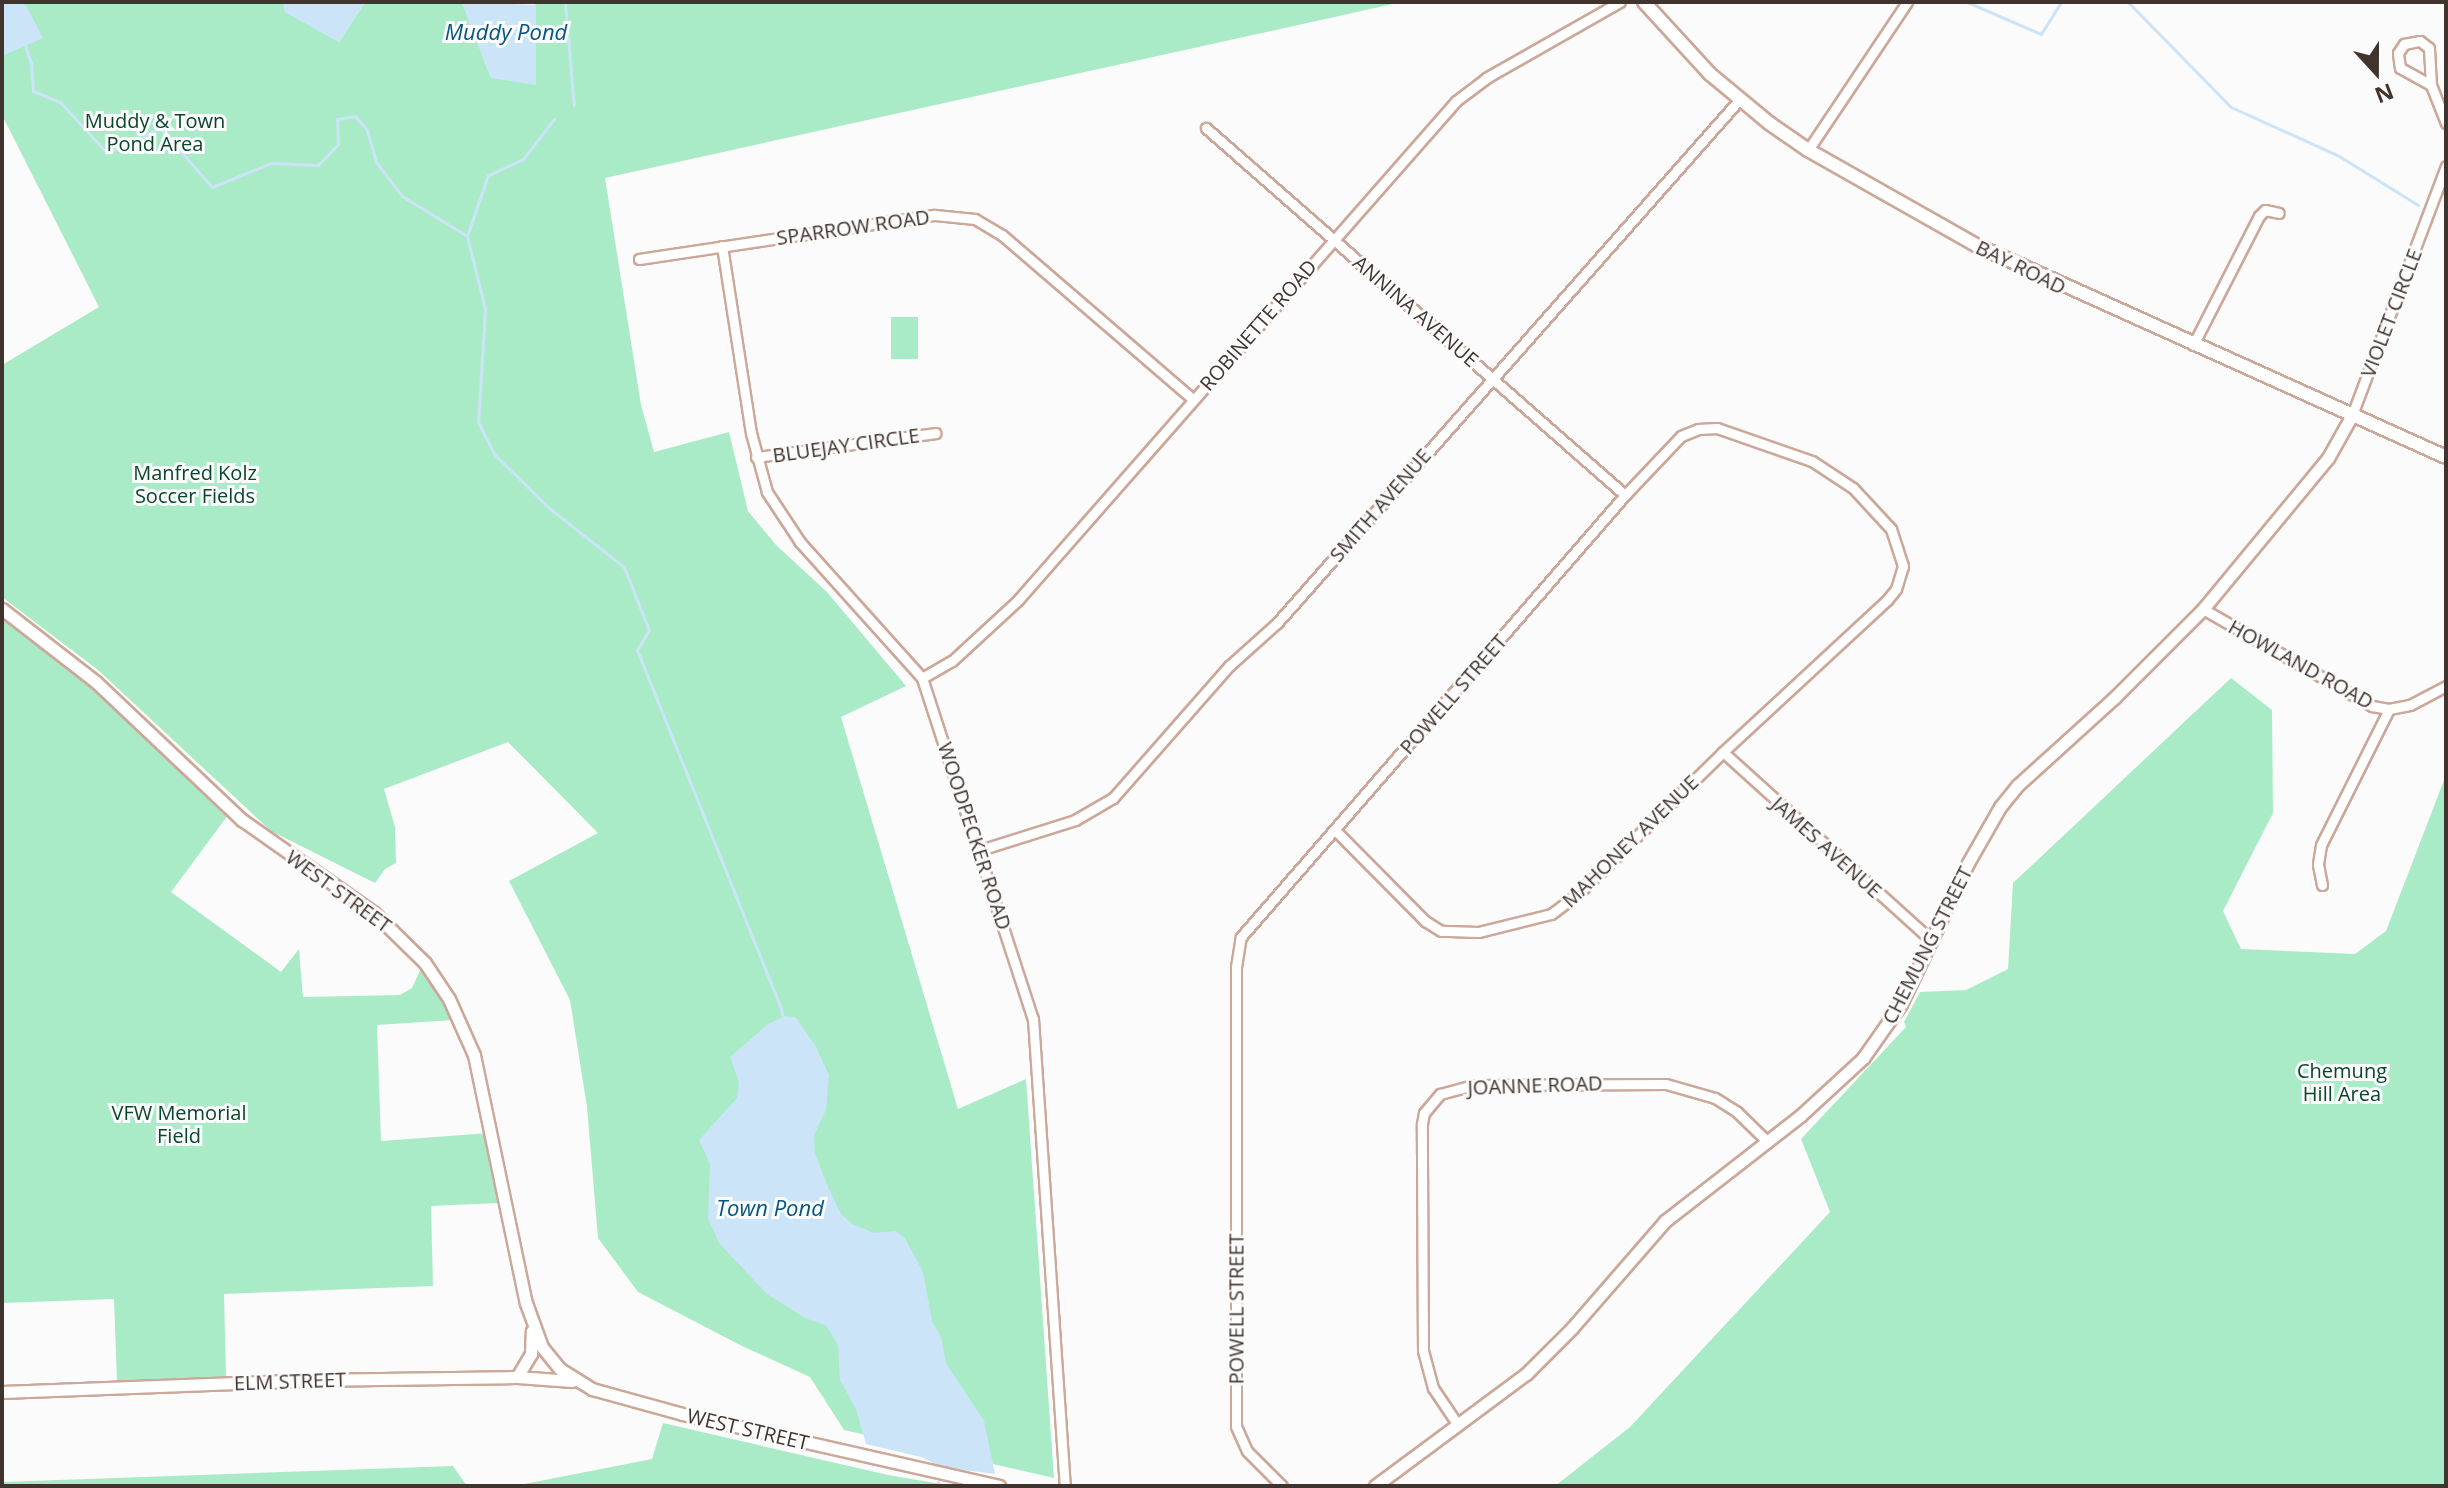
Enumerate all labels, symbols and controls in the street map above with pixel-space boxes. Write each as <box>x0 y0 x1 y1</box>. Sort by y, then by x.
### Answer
water label: Muddy Pond <box>445 19 567 45</box>
north arrow <box>2336 32 2416 112</box>
text: N <box>2371 77 2398 112</box>
park label: Muddy & Town Pond Area <box>85 109 225 156</box>
street label: SPARROW ROAD <box>775 204 931 250</box>
street label: BAY ROAD <box>1972 235 2070 299</box>
street label: VIOLET CIRCLE <box>2356 245 2426 381</box>
street label: ANNINA AVENUE <box>1349 250 1483 372</box>
street label: ROBINETTE ROAD <box>1194 254 1322 396</box>
street label: BLUEJAY CIRCLE <box>771 423 921 467</box>
street label: SMITH AVENUE <box>1324 444 1436 566</box>
park label: Manfred Kolz Soccer Fields <box>133 460 257 507</box>
street label: HOWLAND ROAD <box>2224 614 2378 714</box>
street label: POWELL STREET <box>1394 629 1512 759</box>
street label: WOODPECKER ROAD <box>933 739 1017 933</box>
street label: MAHONEY AVENUE <box>1557 770 1703 912</box>
street label: JAMES AVENUE <box>1767 791 1887 903</box>
street label: WEST STREET <box>282 845 396 937</box>
street label: CHEMUNG STREET <box>1877 862 1977 1028</box>
park label: Chemung Hill Area <box>2297 1058 2387 1105</box>
street label: JOANNE ROAD <box>1467 1071 1603 1099</box>
park label: VFW Memorial Field <box>111 1100 247 1147</box>
water label: Town Pond <box>716 1195 824 1221</box>
street label: POWELL STREET <box>1224 1234 1248 1384</box>
street label: ELM STREET <box>233 1367 347 1395</box>
street label: WEST STREET <box>685 1403 811 1455</box>

